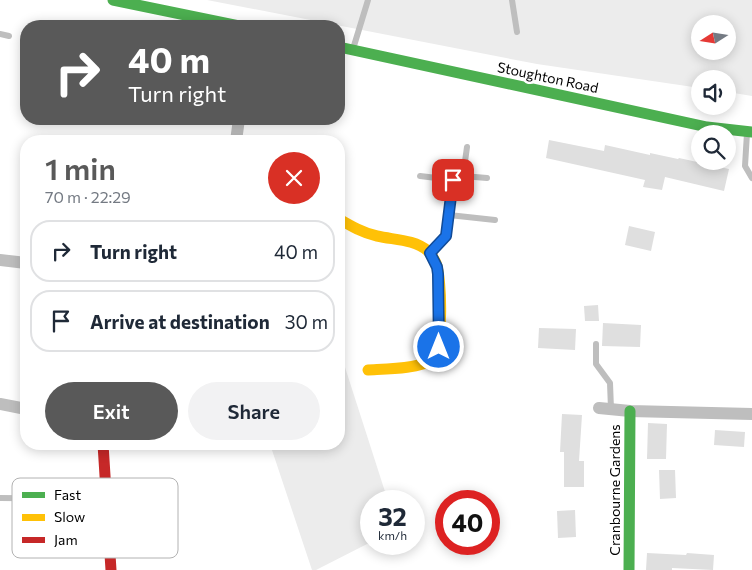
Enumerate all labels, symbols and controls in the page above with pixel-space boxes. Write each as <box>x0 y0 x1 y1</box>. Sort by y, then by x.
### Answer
north arrow <box>691 15 736 60</box>
map controls <box>691 15 736 170</box>
text: 40 m <box>128 37 210 80</box>
icon: right <box>45 40 110 105</box>
street label: Stoughton Road <box>496 58 600 96</box>
button: sound <box>691 70 736 115</box>
text: Turn right <box>128 80 226 107</box>
button: search <box>691 125 736 170</box>
text: 1 min <box>45 149 116 186</box>
button: close <box>268 152 320 204</box>
pin <box>432 159 474 201</box>
icon: arrive <box>439 166 467 194</box>
text: 70 m · 22:29 <box>45 187 131 206</box>
icon: right <box>47 237 75 265</box>
text: Turn right <box>90 240 177 263</box>
text: 40 m <box>274 240 318 263</box>
icon: arrive <box>47 307 75 335</box>
text: Arrive at destination <box>90 310 270 333</box>
text: 30 m <box>285 310 328 333</box>
position arrow <box>412 320 464 372</box>
button: Exit <box>45 382 178 440</box>
button: Share <box>188 382 320 440</box>
street label: Cranbourne Gardens <box>606 424 623 556</box>
legend <box>12 478 178 558</box>
text: Fast <box>54 486 81 503</box>
speed limit sign: 40 <box>435 490 500 555</box>
text: 32 <box>378 501 407 531</box>
text: Slow <box>54 508 85 525</box>
text: km/h <box>378 528 407 542</box>
text: Jam <box>54 531 78 548</box>

